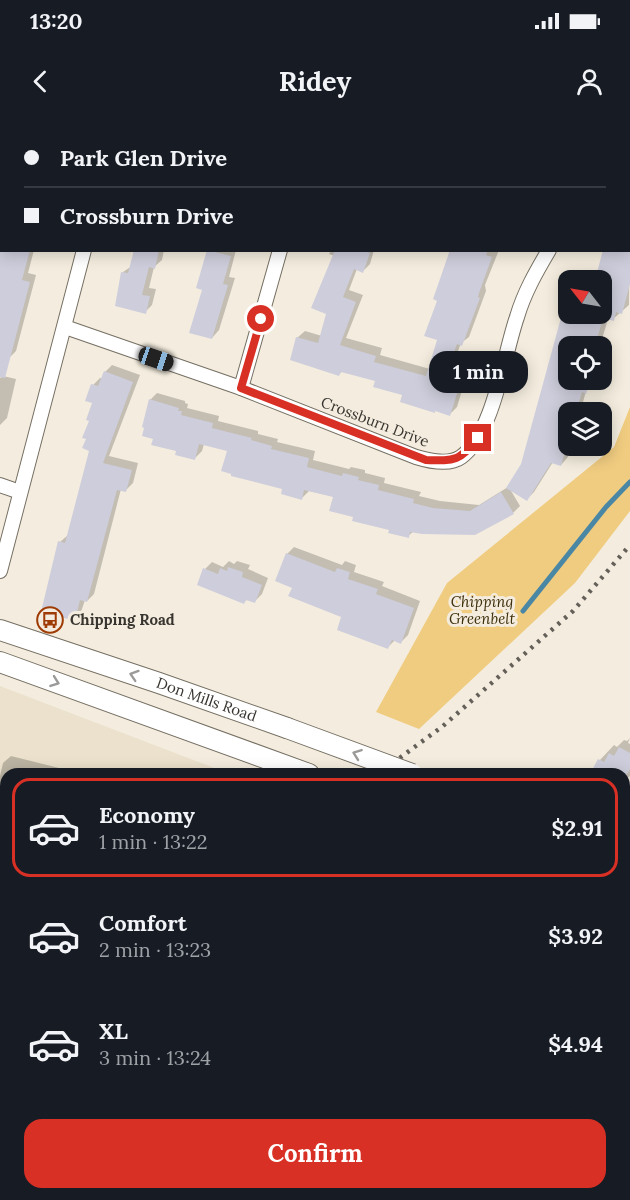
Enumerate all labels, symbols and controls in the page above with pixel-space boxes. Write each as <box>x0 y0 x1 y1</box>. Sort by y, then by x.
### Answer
text: 13:20 <box>30 7 82 35</box>
text: Ridey <box>279 64 351 98</box>
icon: back <box>24 65 57 98</box>
icon: person <box>573 65 606 98</box>
text: Park Glen Drive <box>60 144 227 172</box>
text: Crossburn Drive <box>60 202 234 230</box>
north arrow <box>558 270 612 324</box>
map controls <box>558 270 612 456</box>
route start <box>247 305 274 332</box>
button: locate <box>558 336 612 390</box>
car <box>136 345 176 373</box>
callout: 1 min <box>428 351 528 393</box>
text: 1 min <box>453 359 504 384</box>
street label: Crossburn Drive <box>318 392 432 451</box>
button: layers <box>558 402 612 456</box>
route end <box>464 424 491 451</box>
park label: Chipping Greenbelt <box>449 592 516 628</box>
bus stop icon: Chipping Road <box>35 605 65 635</box>
place label: Chipping Road <box>70 610 175 629</box>
one-way arrow <box>129 669 140 682</box>
street label: Don Mills Road <box>154 673 259 726</box>
one-way arrow <box>49 674 60 687</box>
one-way arrow <box>352 748 363 761</box>
icon: car <box>27 801 81 855</box>
text: Economy <box>99 801 195 829</box>
text: $2.91 <box>552 814 603 842</box>
text: 1 min · 13:22 <box>99 829 208 854</box>
icon: car <box>27 909 81 963</box>
text: Comfort <box>99 909 187 937</box>
text: $3.92 <box>548 922 603 950</box>
text: 2 min · 13:23 <box>99 937 211 962</box>
icon: car <box>27 1017 81 1071</box>
text: XL <box>99 1017 128 1045</box>
text: $4.94 <box>548 1030 603 1058</box>
text: 3 min · 13:24 <box>99 1045 211 1070</box>
button: Confirm <box>24 1119 606 1188</box>

